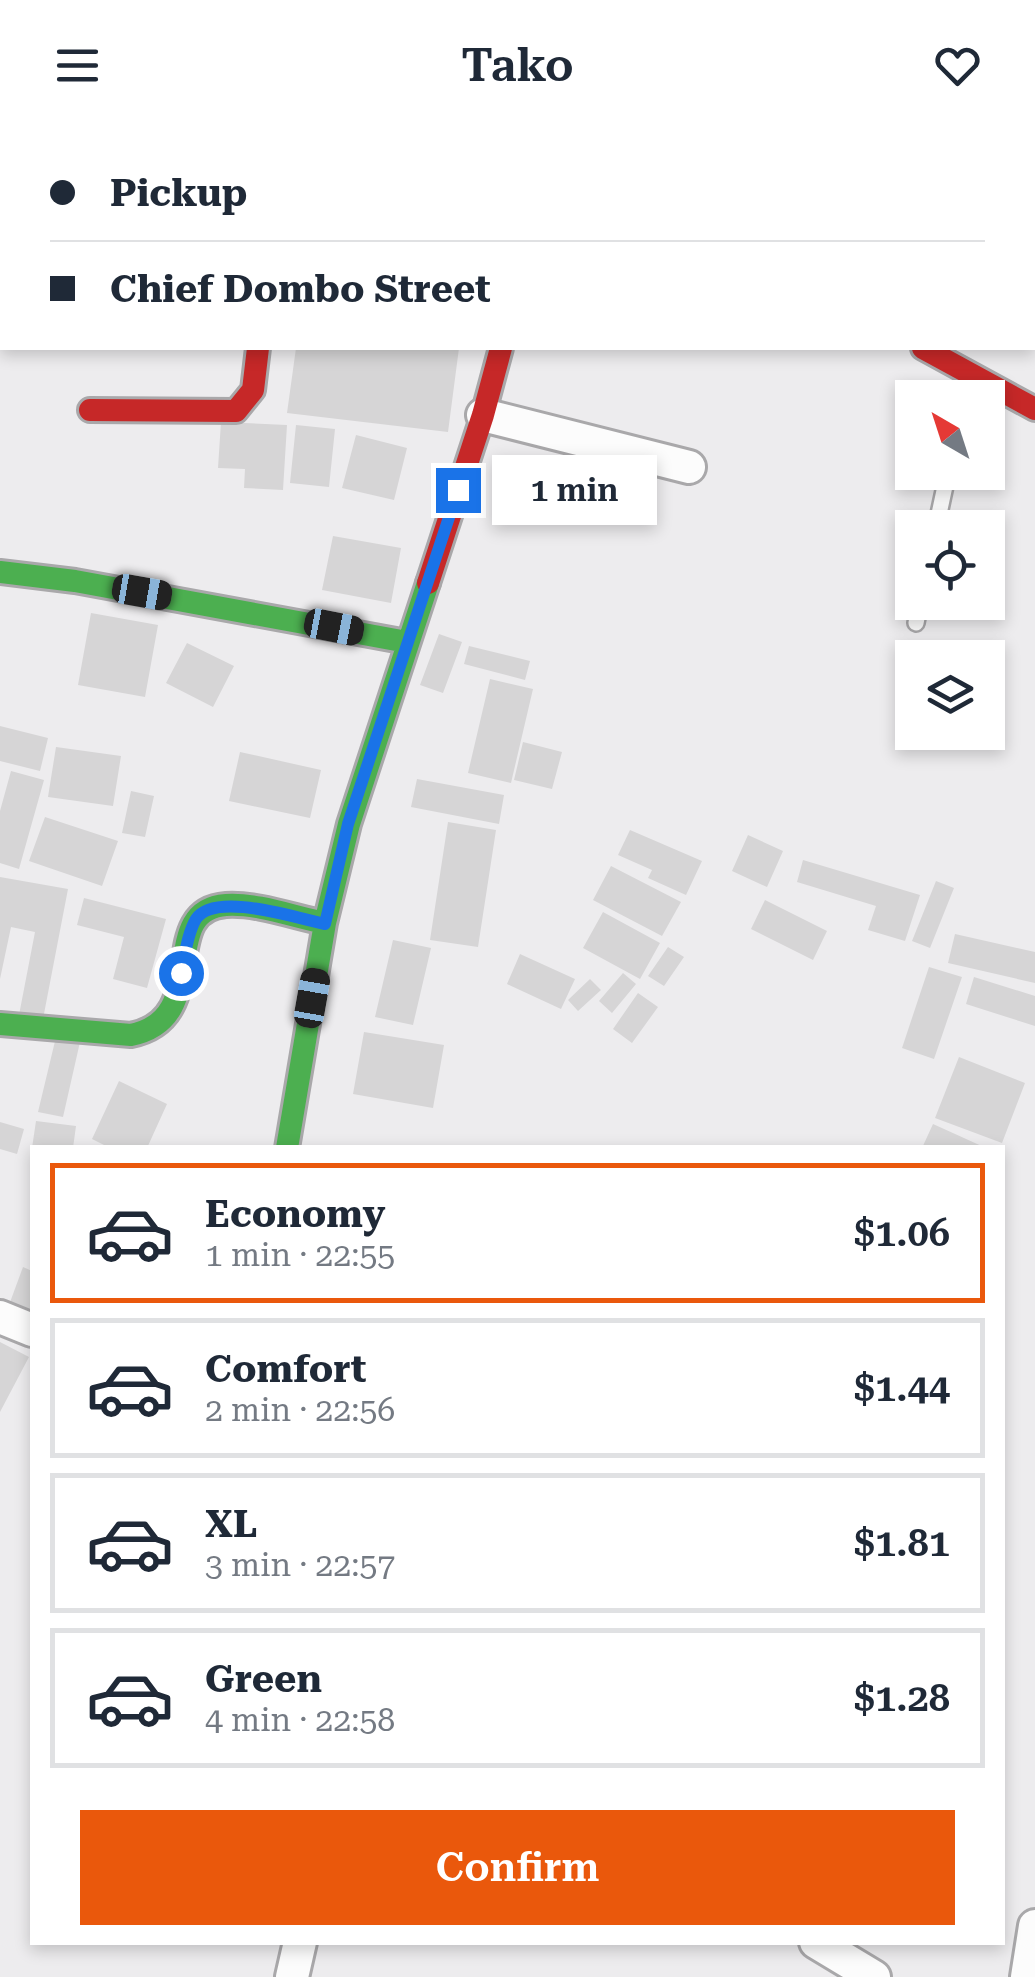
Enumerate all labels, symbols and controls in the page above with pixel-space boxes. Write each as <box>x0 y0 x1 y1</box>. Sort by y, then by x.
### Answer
icon: menu <box>50 38 105 93</box>
icon: heart <box>930 38 985 93</box>
text: Tako <box>461 39 574 92</box>
text: Pickup <box>110 171 247 215</box>
text: Chief Dombo Street <box>110 267 491 311</box>
north arrow <box>895 380 1005 490</box>
map controls <box>895 380 1005 750</box>
callout: 1 min <box>493 455 658 525</box>
route end <box>436 468 481 513</box>
text: 1 min <box>530 471 619 509</box>
button: locate <box>895 510 1005 620</box>
car <box>110 572 174 612</box>
car <box>302 607 366 647</box>
button: layers <box>895 640 1005 750</box>
route start <box>159 951 204 996</box>
car <box>292 966 332 1030</box>
icon: car <box>85 1188 175 1278</box>
text: Economy <box>205 1192 385 1236</box>
text: $1.06 <box>854 1211 950 1255</box>
text: 1 min · 22:55 <box>205 1236 395 1274</box>
icon: car <box>85 1343 175 1433</box>
text: Comfort <box>205 1347 366 1391</box>
text: $1.44 <box>854 1366 950 1410</box>
text: 2 min · 22:56 <box>205 1391 395 1429</box>
icon: car <box>85 1498 175 1588</box>
text: XL <box>205 1502 257 1546</box>
text: $1.81 <box>854 1521 950 1565</box>
text: 3 min · 22:57 <box>205 1546 395 1584</box>
icon: car <box>85 1653 175 1743</box>
text: Green <box>205 1657 322 1701</box>
text: $1.28 <box>854 1676 950 1720</box>
text: 4 min · 22:58 <box>205 1701 395 1739</box>
button: Confirm <box>80 1810 955 1925</box>

